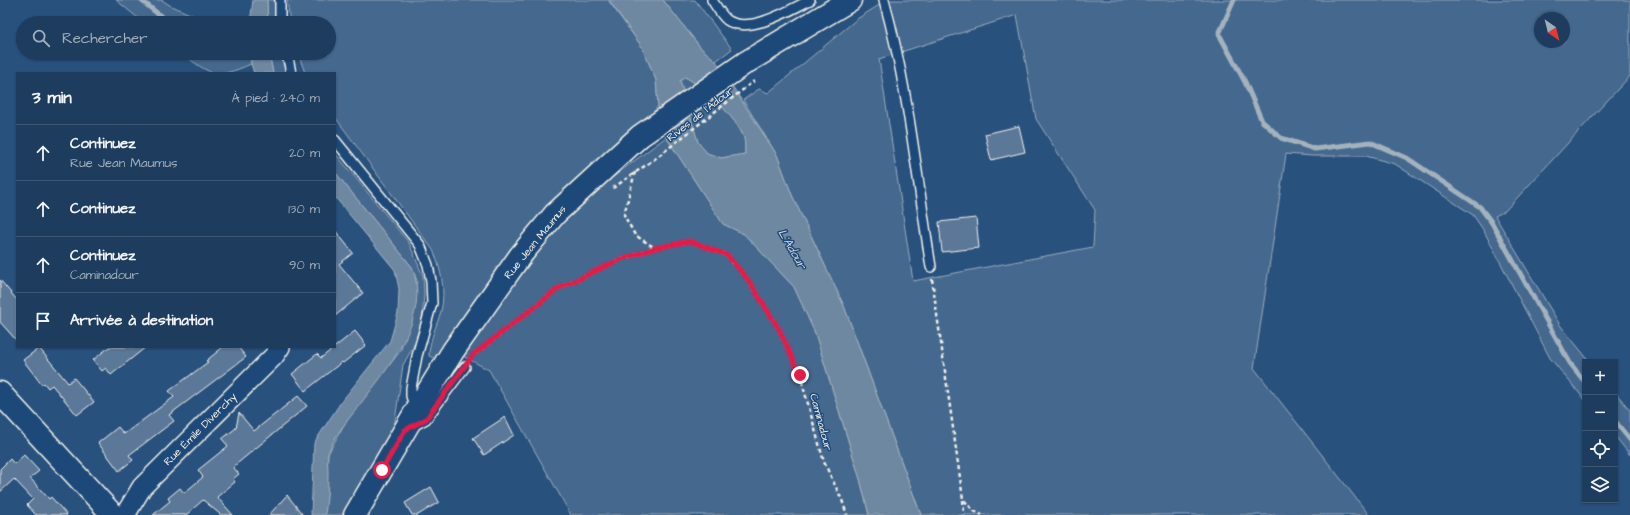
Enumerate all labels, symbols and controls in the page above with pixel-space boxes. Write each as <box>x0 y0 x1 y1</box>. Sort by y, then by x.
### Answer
north arrow <box>1534 12 1570 48</box>
search box <box>16 16 336 60</box>
icon: search <box>30 27 52 49</box>
text: Rechercher <box>62 28 147 49</box>
street label: Rives de l'Adour <box>663 83 737 145</box>
text: 3 min <box>32 86 72 110</box>
text: À pied · 240 m <box>232 89 320 107</box>
text: Continuez <box>70 133 136 154</box>
icon: ahead <box>32 142 54 164</box>
text: 20 m <box>289 144 320 162</box>
text: Rue Jean Maumus <box>70 154 178 172</box>
icon: ahead <box>32 198 54 220</box>
text: Continuez <box>70 198 136 219</box>
text: 130 m <box>288 200 320 218</box>
street label: Rue Jean Maumus <box>501 202 570 282</box>
water label: L'Adour <box>774 226 811 273</box>
text: Continuez <box>70 245 136 266</box>
icon: ahead <box>32 254 54 276</box>
text: 90 m <box>289 256 320 274</box>
text: Caminadour <box>70 266 139 284</box>
icon: arrive <box>32 310 54 332</box>
text: Arrivée à destination <box>70 310 213 331</box>
map controls <box>1582 359 1618 503</box>
button: + <box>1582 359 1618 395</box>
route end <box>791 366 809 384</box>
street label: Rue Émile Diverchy <box>160 389 241 470</box>
street label: Caminadour <box>806 392 836 452</box>
button: − <box>1582 395 1618 431</box>
button: locate <box>1582 431 1618 467</box>
route start <box>373 461 391 479</box>
button: layers <box>1582 467 1618 503</box>

